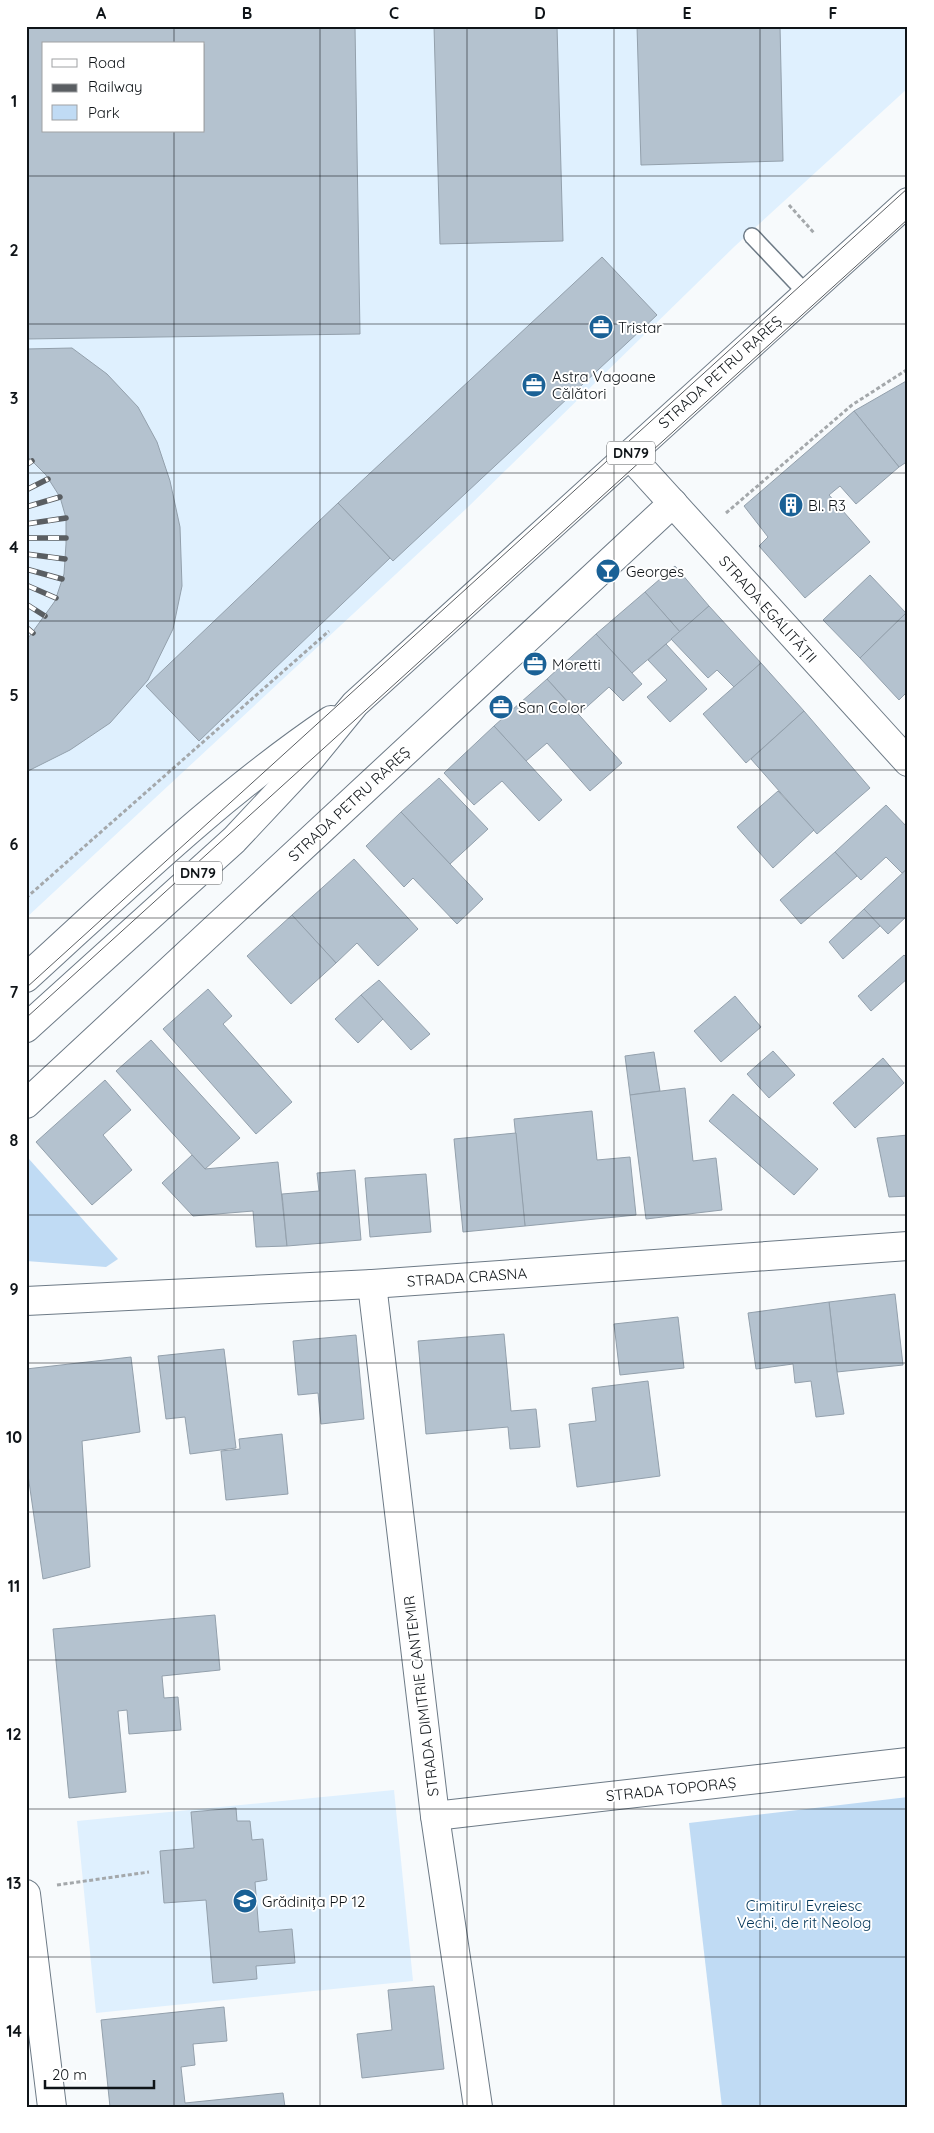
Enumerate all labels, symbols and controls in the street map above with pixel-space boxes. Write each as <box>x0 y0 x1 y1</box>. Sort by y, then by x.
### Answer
text: A <box>96 3 107 23</box>
text: B <box>242 3 252 23</box>
text: C <box>389 3 399 23</box>
text: D <box>534 3 546 23</box>
text: E <box>682 3 692 23</box>
text: F <box>829 3 838 23</box>
legend <box>42 42 205 132</box>
text: Road <box>88 53 125 72</box>
text: Railway <box>88 77 143 96</box>
text: 1 <box>11 91 17 111</box>
text: Park <box>88 103 120 122</box>
text: 2 <box>9 240 19 260</box>
street label: STRADA PETRU RAREȘ <box>654 311 786 433</box>
office icon: Tristar <box>588 314 614 340</box>
place label: Tristar <box>618 318 662 337</box>
place label: Astra Vagoane Călători <box>552 367 656 403</box>
office icon: Astra Vagoane Călători <box>521 372 547 398</box>
text: 3 <box>10 388 18 408</box>
road number: DN79 <box>607 442 655 464</box>
building icon: Bl. R3 <box>778 492 804 518</box>
place label: Bl. R3 <box>808 496 846 515</box>
text: 4 <box>9 537 19 557</box>
street label: STRADA EGALITĂȚII <box>715 552 821 666</box>
bar icon: Georges <box>595 558 621 584</box>
place label: Georges <box>626 562 684 581</box>
office icon: Moretti <box>522 651 548 677</box>
place label: Moretti <box>552 655 601 674</box>
text: 5 <box>9 685 19 705</box>
office icon: San Color <box>488 694 514 720</box>
place label: San Color <box>518 698 586 717</box>
street label: STRADA PETRU RAREȘ <box>284 743 414 865</box>
text: 6 <box>10 834 19 854</box>
road number: DN79 <box>174 861 222 884</box>
text: 7 <box>10 982 19 1002</box>
text: 8 <box>10 1130 19 1150</box>
street label: STRADA CRASNA <box>406 1263 528 1291</box>
text: 9 <box>9 1279 19 1299</box>
text: 10 <box>6 1427 22 1447</box>
text: 11 <box>8 1576 20 1596</box>
street label: STRADA DIMITRIE CANTEMIR <box>399 1595 443 1797</box>
text: 12 <box>6 1724 22 1744</box>
street label: STRADA TOPORAȘ <box>605 1773 737 1805</box>
text: 13 <box>7 1873 21 1893</box>
school or university icon: Grădinița PP 12 <box>232 1888 258 1914</box>
place label: Grădinița PP 12 <box>262 1892 365 1911</box>
park label: Cimitirul Evreiesc Vechi, de rit Neolog <box>737 1896 871 1932</box>
text: 14 <box>6 2021 22 2041</box>
scale bar <box>45 2058 154 2090</box>
text: 20 m <box>52 2065 87 2084</box>

